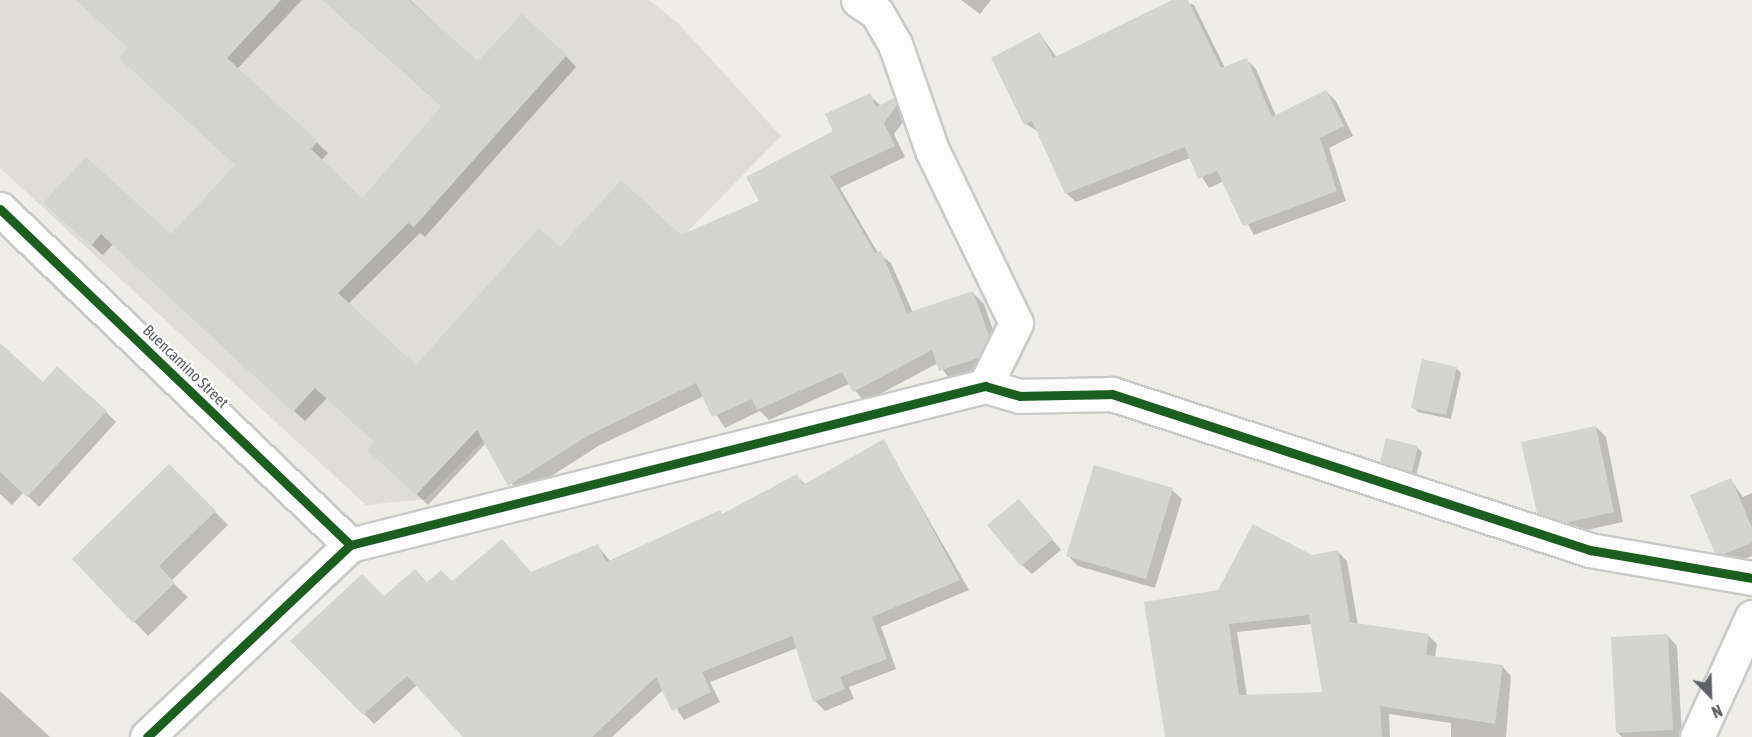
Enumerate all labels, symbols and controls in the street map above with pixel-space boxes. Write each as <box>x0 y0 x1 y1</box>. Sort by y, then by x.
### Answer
street label: Buencamino Street <box>139 320 233 412</box>
north arrow <box>1680 665 1740 725</box>
text: N <box>1709 701 1725 722</box>

